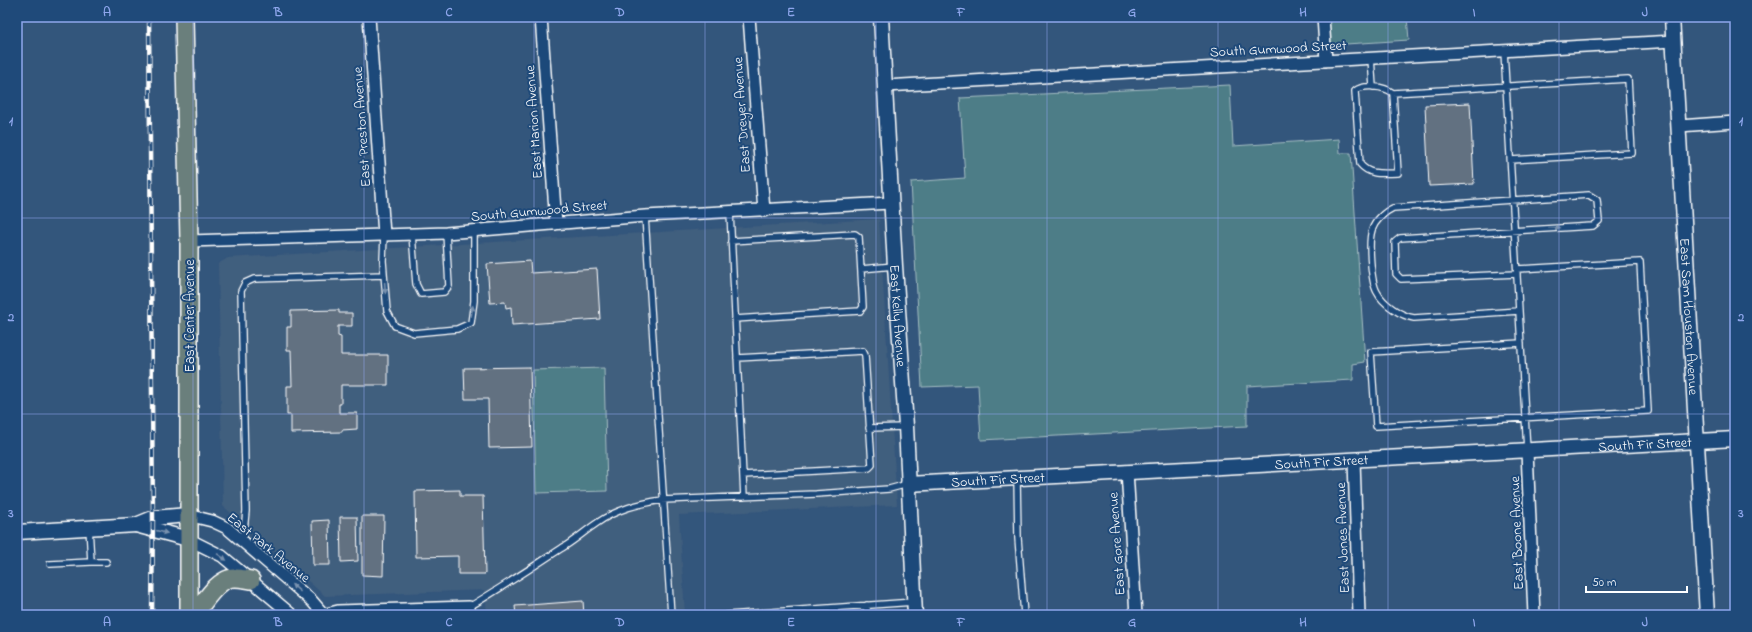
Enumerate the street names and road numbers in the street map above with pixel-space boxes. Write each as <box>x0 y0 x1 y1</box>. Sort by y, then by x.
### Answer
street label: South Gumwood Street <box>1209 35 1347 64</box>
street label: East Dreyer Avenue <box>728 56 758 174</box>
street label: East Marion Avenue <box>520 64 549 179</box>
street label: East Preston Avenue <box>348 65 377 188</box>
street label: South Gumwood Street <box>470 195 609 228</box>
street label: East Sam Houston Avenue <box>1673 238 1703 396</box>
street label: East Center Avenue <box>180 259 201 372</box>
street label: East Kelly Avenue <box>883 264 911 368</box>
street label: South Fir Street <box>1598 432 1693 458</box>
street label: South Fir Street <box>1274 450 1369 476</box>
street label: South Fir Street <box>950 468 1046 494</box>
street label: East Boone Avenue <box>1505 475 1530 590</box>
street label: East Jones Avenue <box>1331 481 1356 594</box>
street label: East Gore Avenue <box>1103 491 1132 596</box>
street label: East Park Avenue <box>222 508 315 589</box>

